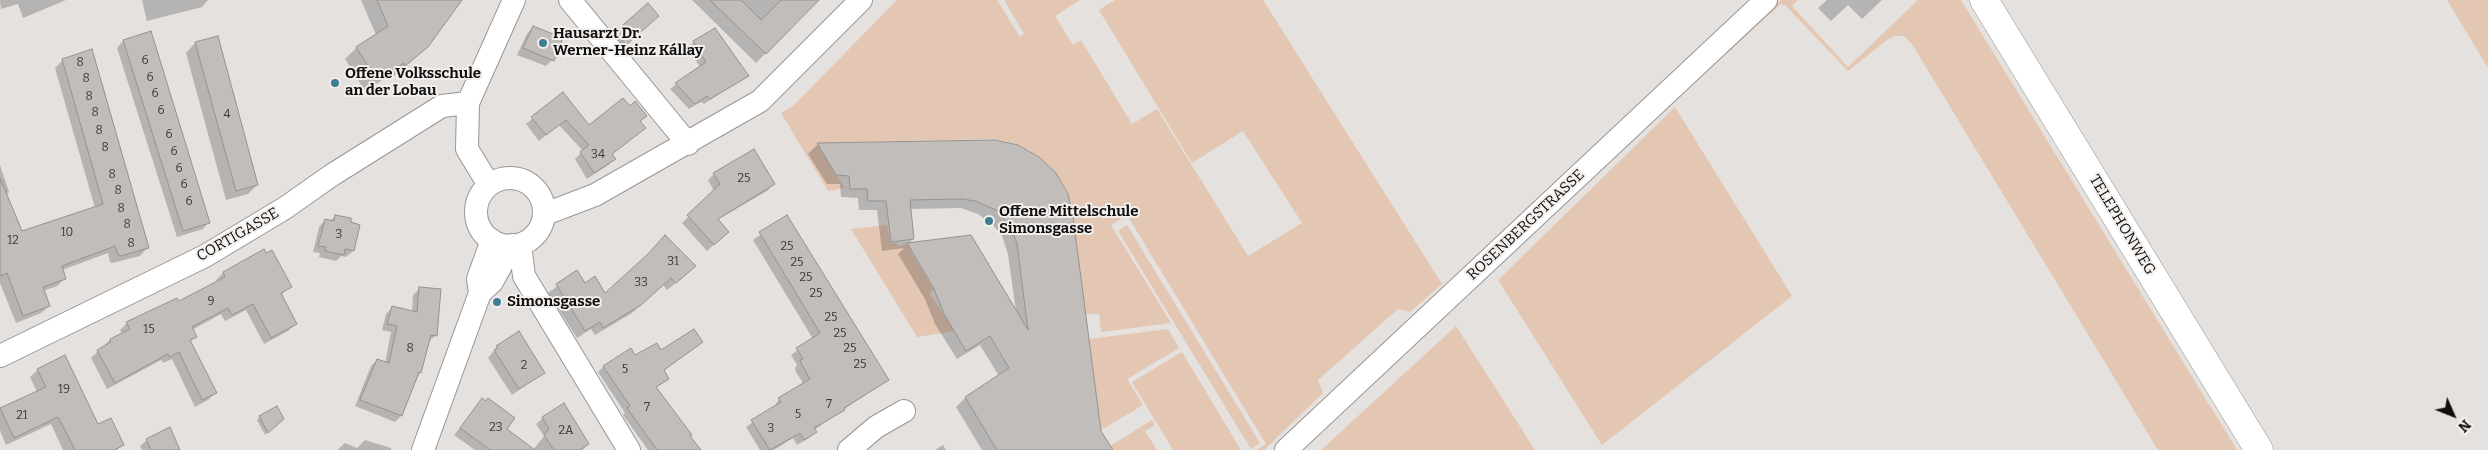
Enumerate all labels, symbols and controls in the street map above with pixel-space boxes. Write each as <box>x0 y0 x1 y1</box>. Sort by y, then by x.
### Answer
place label: Hausarzt Dr. Werner-Heinz Kállay <box>553 25 703 60</box>
marker: Hausarzt Dr. Werner-Heinz Kállay <box>537 37 549 49</box>
house number: 6 <box>141 54 149 68</box>
house number: 8 <box>76 56 84 70</box>
place label: Offene Volksschule an der Lobau <box>345 65 481 100</box>
house number: 6 <box>146 71 154 85</box>
house number: 8 <box>82 72 90 86</box>
marker: Offene Volksschule an der Lobau <box>329 77 341 89</box>
house number: 6 <box>151 87 159 101</box>
house number: 8 <box>85 90 93 104</box>
house number: 6 <box>157 104 165 118</box>
house number: 8 <box>91 106 99 120</box>
house number: 4 <box>223 108 231 122</box>
house number: 8 <box>95 124 103 138</box>
house number: 6 <box>165 128 173 142</box>
house number: 8 <box>101 141 109 155</box>
house number: 6 <box>170 145 178 159</box>
house number: 34 <box>591 148 605 162</box>
house number: 6 <box>175 162 183 176</box>
street label: ROSENBERGSTRASSE <box>1464 166 1588 284</box>
house number: 8 <box>108 168 116 182</box>
house number: 25 <box>738 172 750 186</box>
street label: TELEPHONWEG <box>2085 172 2159 278</box>
house number: 6 <box>180 178 188 192</box>
house number: 8 <box>114 184 122 198</box>
house number: 6 <box>185 195 193 209</box>
house number: 8 <box>117 202 125 216</box>
place label: Offene Mittelschule Simonsgasse <box>999 203 1138 238</box>
street label: CORTIGASSE <box>194 204 282 266</box>
marker: Offene Mittelschule Simonsgasse <box>983 215 995 227</box>
house number: 8 <box>123 218 131 232</box>
house number: 10 <box>61 226 73 240</box>
house number: 3 <box>336 228 342 242</box>
house number: 12 <box>7 234 19 248</box>
house number: 8 <box>127 237 135 251</box>
house number: 25 <box>781 240 793 254</box>
house number: 31 <box>667 255 679 269</box>
house number: 25 <box>791 256 803 270</box>
house number: 25 <box>800 271 812 285</box>
house number: 33 <box>634 276 648 290</box>
house number: 25 <box>810 287 822 301</box>
place label: Simonsgasse <box>507 293 600 311</box>
house number: 9 <box>207 295 215 309</box>
marker: Simonsgasse <box>491 296 503 308</box>
house number: 25 <box>825 311 837 325</box>
house number: 15 <box>143 323 155 337</box>
house number: 25 <box>834 327 846 341</box>
house number: 8 <box>406 342 414 356</box>
house number: 25 <box>844 342 856 356</box>
house number: 25 <box>854 358 866 372</box>
house number: 2 <box>521 359 527 373</box>
house number: 5 <box>622 363 628 377</box>
house number: 19 <box>58 383 70 397</box>
north arrow <box>2428 390 2478 440</box>
house number: 7 <box>826 398 832 412</box>
house number: 7 <box>644 401 650 415</box>
house number: 5 <box>795 408 801 422</box>
house number: 21 <box>16 409 28 423</box>
text: N <box>2454 416 2474 436</box>
house number: 23 <box>489 421 503 435</box>
house number: 3 <box>768 422 774 436</box>
house number: 2A <box>558 424 574 438</box>

